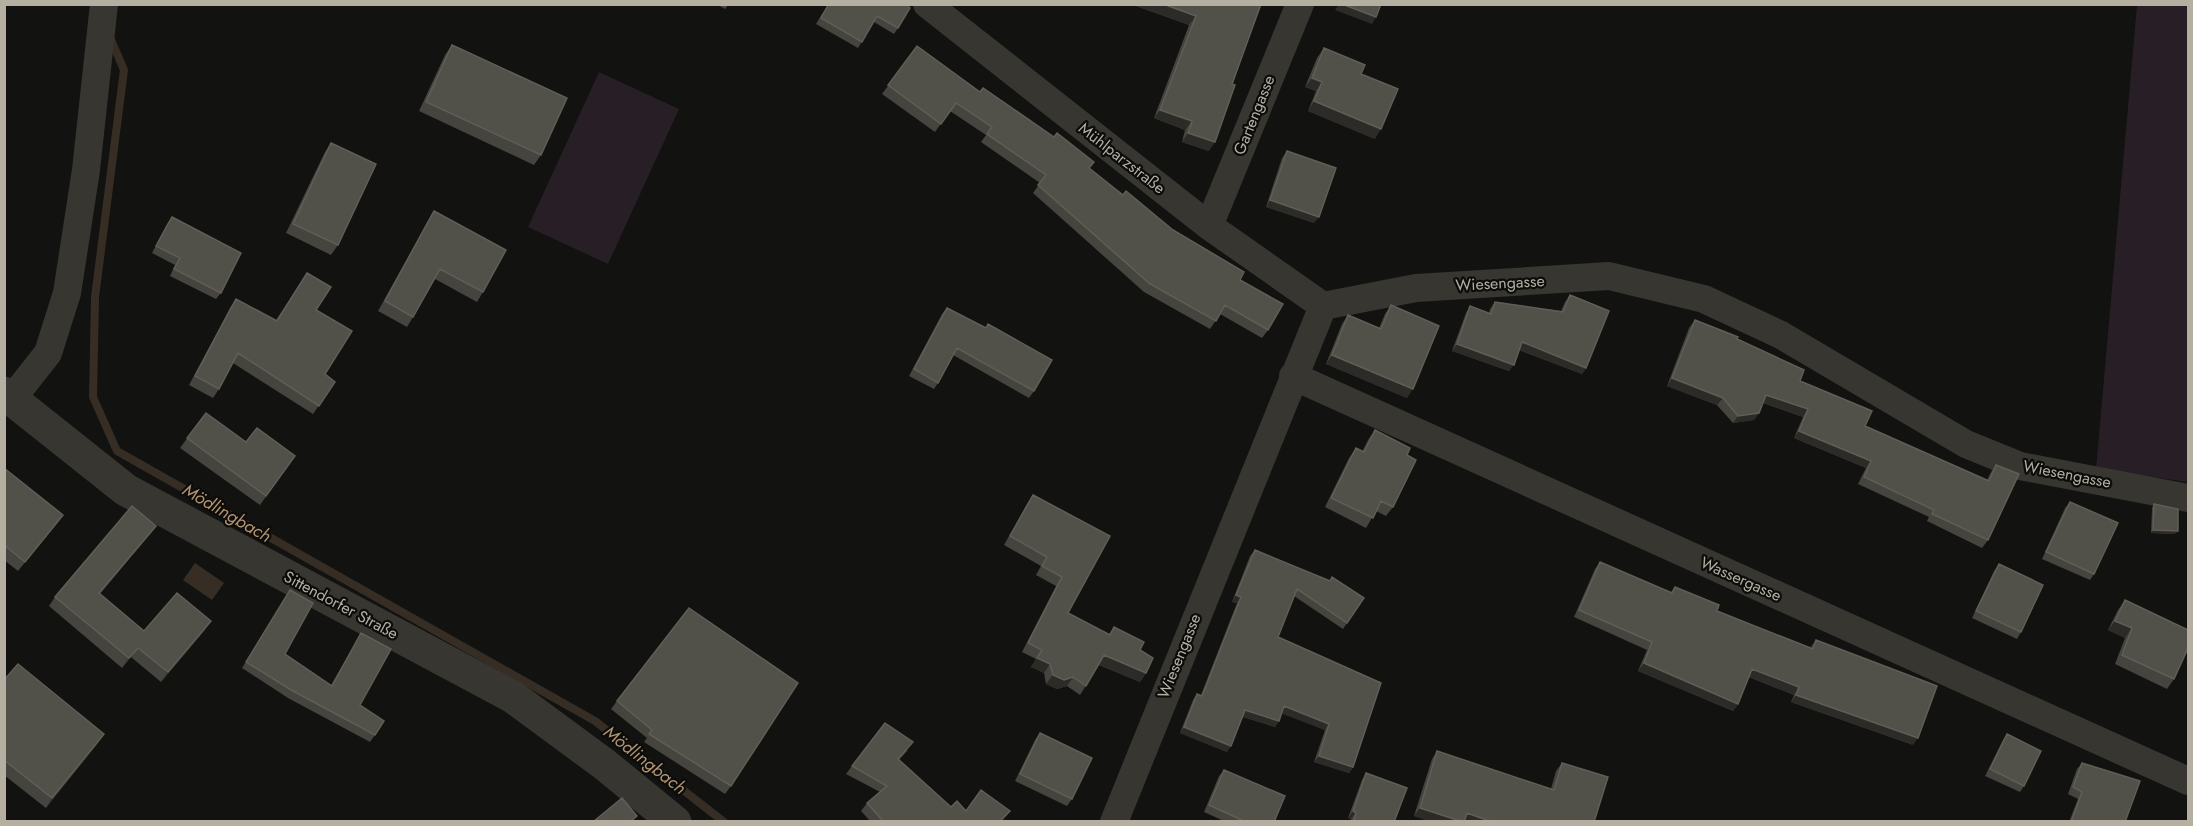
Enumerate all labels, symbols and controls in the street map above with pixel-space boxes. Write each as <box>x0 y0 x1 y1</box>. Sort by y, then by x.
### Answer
street label: Gartengasse <box>1228 72 1280 158</box>
street label: Mühlparzstraße <box>1074 117 1170 199</box>
street label: Wiesengasse <box>1455 269 1545 297</box>
street label: Wiesengasse <box>2021 454 2113 494</box>
water label: Mödlingbach <box>178 477 276 549</box>
street label: Wassergasse <box>1697 551 1785 607</box>
street label: Sittendorfer Straße <box>280 565 402 645</box>
street label: Wiesengasse <box>1152 610 1206 702</box>
water label: Mödlingbach <box>598 719 692 801</box>

